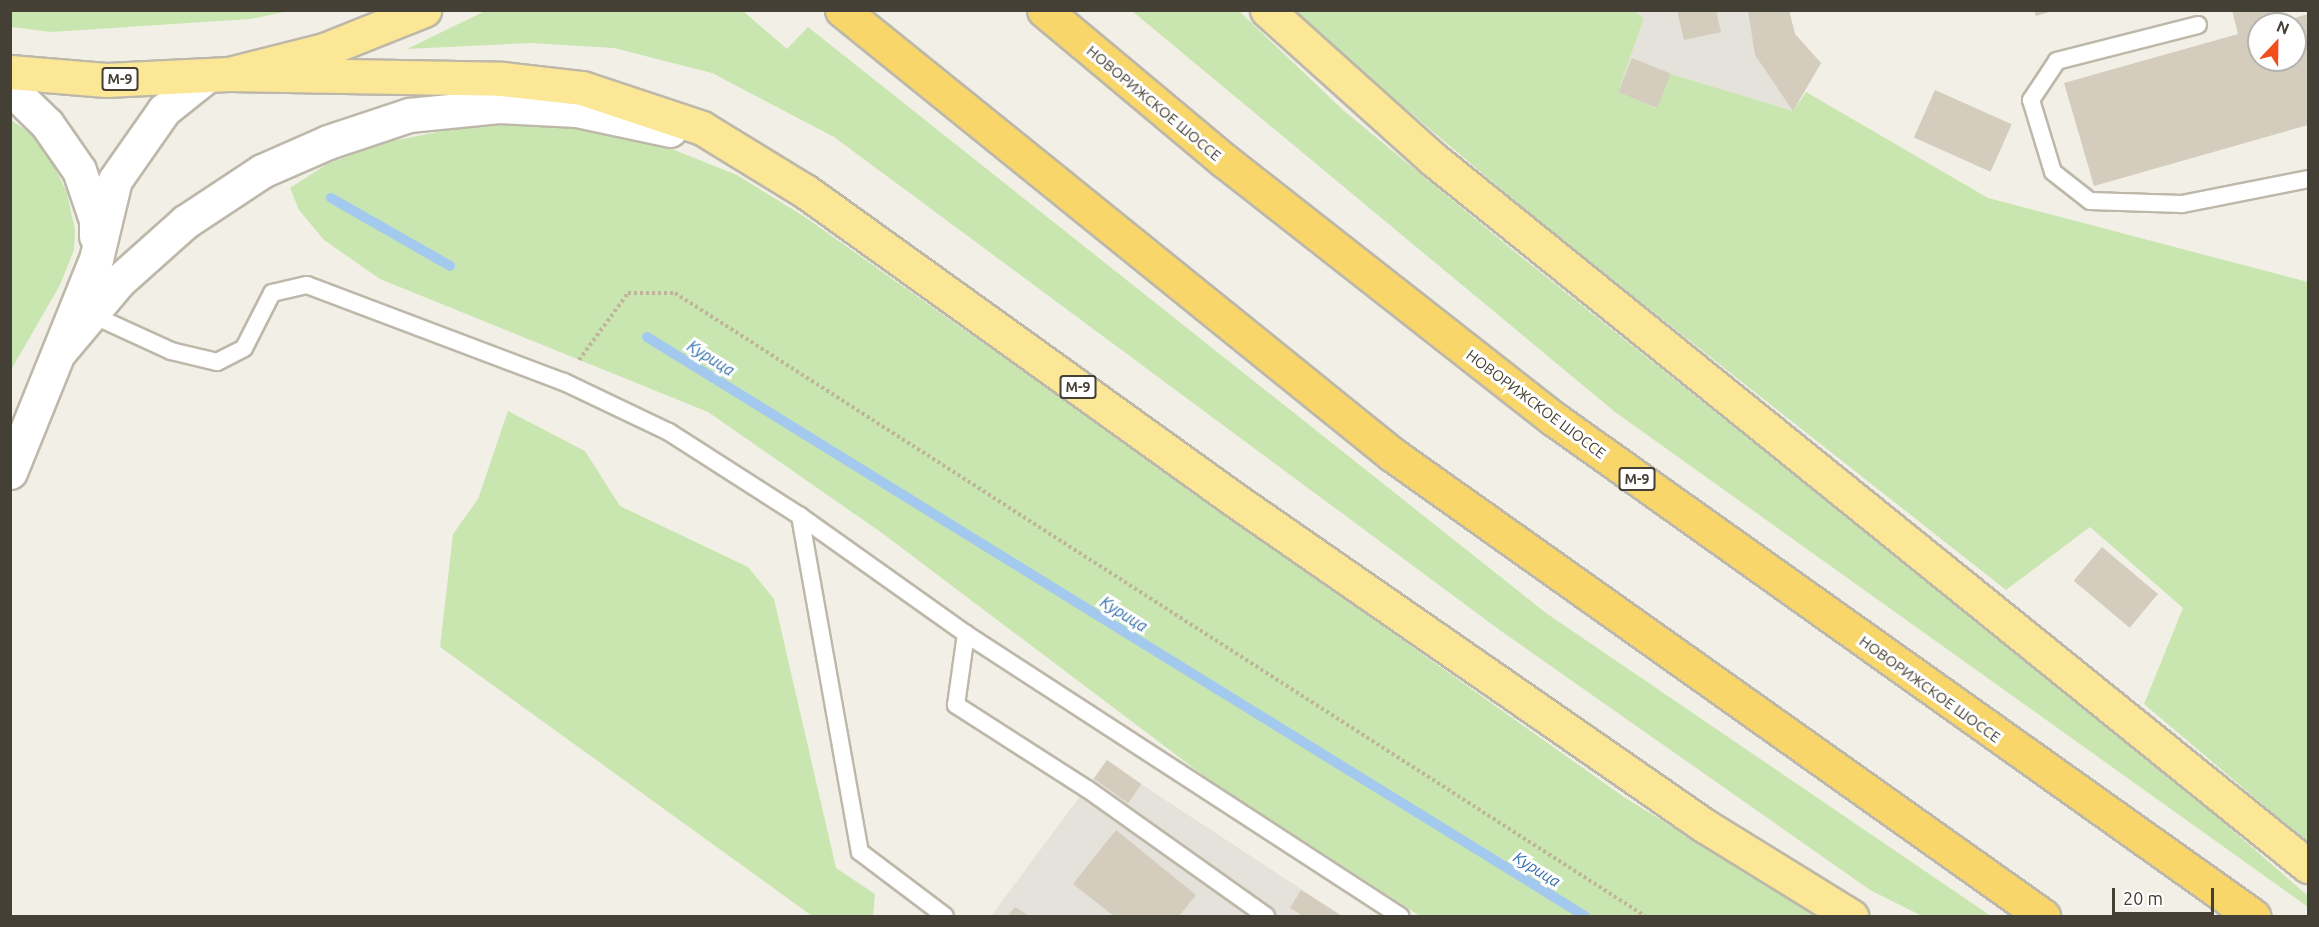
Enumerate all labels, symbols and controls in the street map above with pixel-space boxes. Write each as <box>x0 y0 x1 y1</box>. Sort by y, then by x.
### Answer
north arrow <box>2247 12 2307 72</box>
text: N <box>2274 17 2292 38</box>
street label: НОВОРИЖСКОЕ ШОССЕ <box>1083 42 1225 164</box>
road number: М-9 <box>100 68 140 90</box>
water label: Курица <box>684 336 738 380</box>
street label: НОВОРИЖСКОЕ ШОССЕ <box>1463 346 1609 462</box>
road number: М-9 <box>1058 376 1098 398</box>
road number: М-9 <box>1618 468 1656 490</box>
water label: Курица <box>1097 592 1151 636</box>
street label: НОВОРИЖСКОЕ ШОССЕ <box>1856 632 2004 746</box>
water label: Курица <box>1510 847 1564 891</box>
scale bar <box>2115 876 2217 914</box>
text: 20 m <box>2123 888 2163 908</box>

